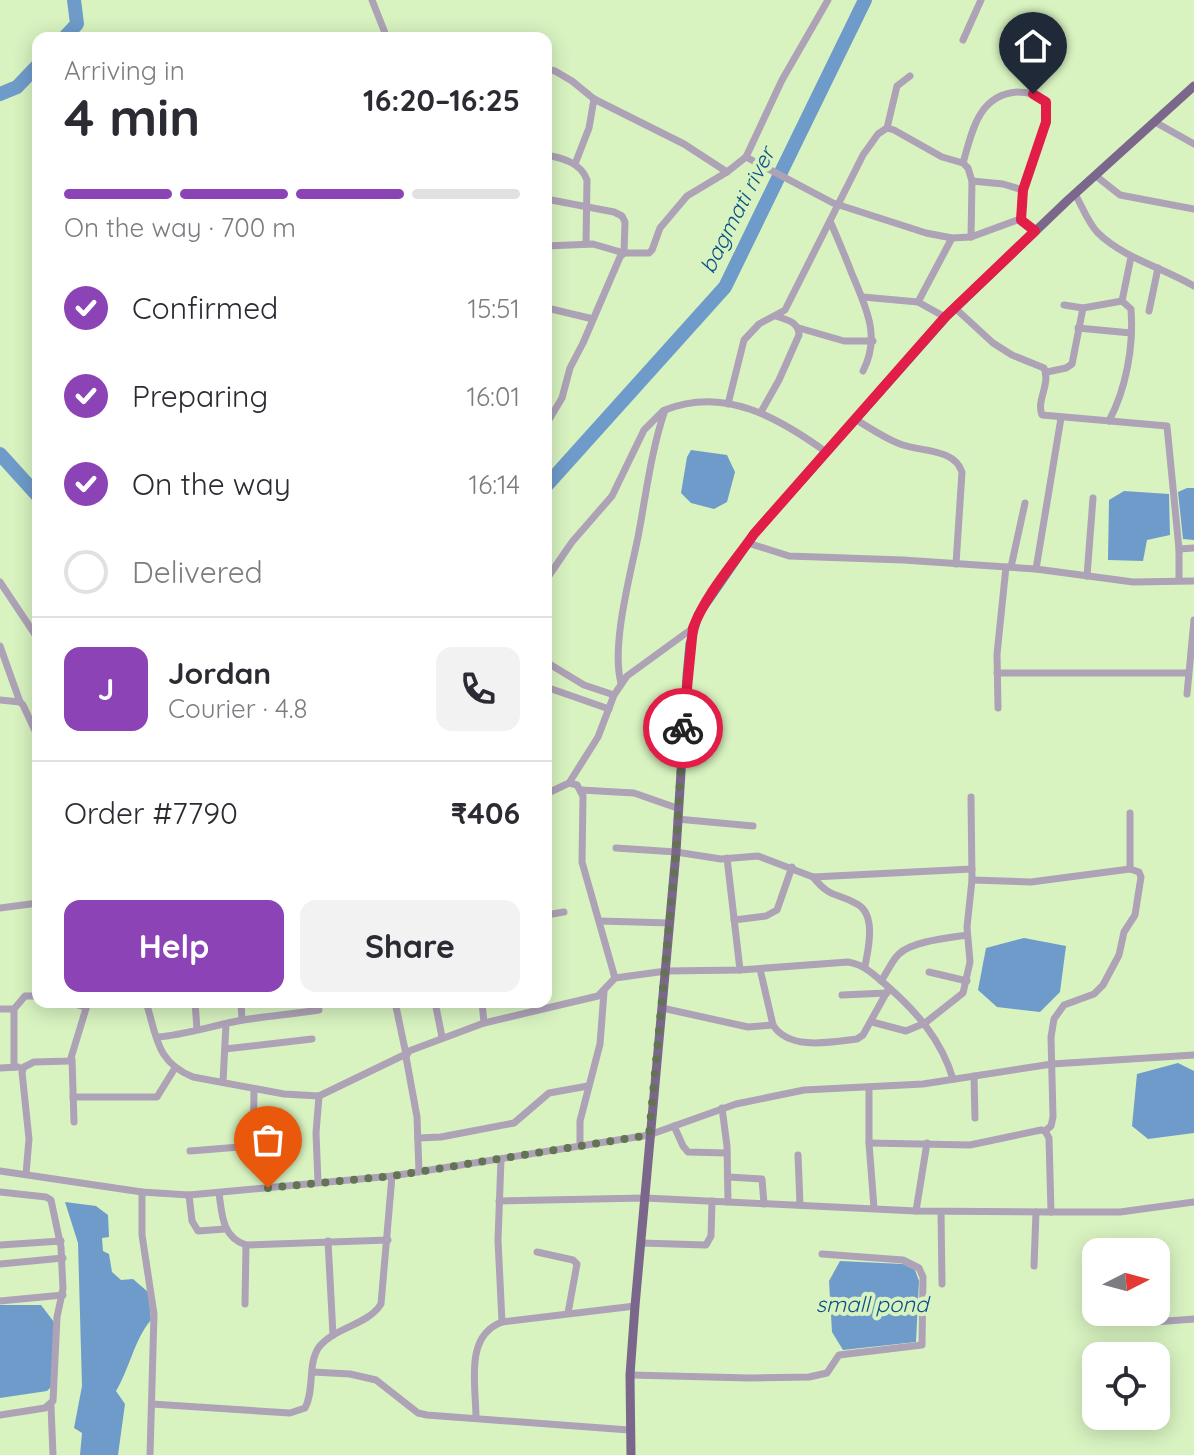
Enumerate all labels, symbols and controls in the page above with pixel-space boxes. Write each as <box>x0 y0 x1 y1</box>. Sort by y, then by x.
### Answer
pin <box>999 12 1067 94</box>
icon: home <box>1011 24 1055 68</box>
text: Arriving in <box>64 54 185 87</box>
text: 16:20–16:25 <box>363 81 520 119</box>
text: 4 min <box>64 84 200 149</box>
water label: bagmati river <box>693 140 782 278</box>
text: On the way · 700 m <box>64 211 296 244</box>
icon: check <box>64 286 108 330</box>
text: Confirmed <box>132 289 278 327</box>
text: 15:51 <box>468 292 520 325</box>
icon: check <box>64 374 108 418</box>
text: Preparing <box>132 377 268 415</box>
text: 16:01 <box>466 380 520 413</box>
icon: check <box>64 462 108 506</box>
text: On the way <box>132 465 291 503</box>
text: 16:14 <box>469 468 520 501</box>
text: Delivered <box>132 553 263 591</box>
button: phone <box>436 647 520 731</box>
text: Jordan <box>168 654 271 692</box>
text: J <box>98 670 114 708</box>
courier <box>643 688 723 768</box>
text: Courier · 4.8 <box>168 692 307 725</box>
icon: bike <box>661 706 705 750</box>
text: Order #7790 <box>64 794 238 832</box>
text: ₹406 <box>451 794 520 832</box>
button: Help <box>64 900 284 992</box>
button: Share <box>300 900 520 992</box>
pin <box>234 1106 302 1188</box>
icon: bag <box>246 1118 290 1162</box>
north arrow <box>1082 1238 1170 1326</box>
map controls <box>1082 1238 1170 1430</box>
water label: small pond <box>816 1290 931 1318</box>
button: locate <box>1082 1342 1170 1430</box>

